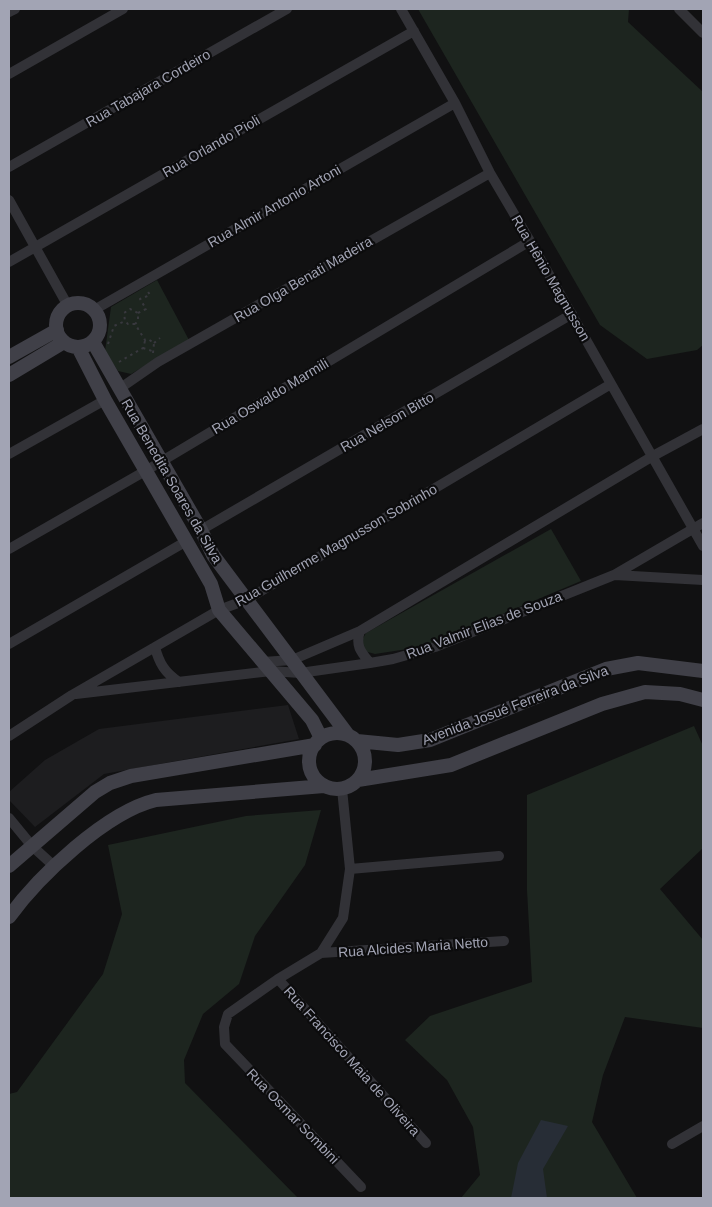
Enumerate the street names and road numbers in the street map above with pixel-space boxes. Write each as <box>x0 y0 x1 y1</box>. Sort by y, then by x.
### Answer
street label: Rua Tabajara Cordeiro <box>83 46 213 130</box>
street label: Rua Orlando Pioli <box>159 112 263 180</box>
street label: Rua Almir Antonio Artoni <box>205 161 343 251</box>
street label: Rua Hênio Magnusson <box>508 212 594 344</box>
street label: Rua Olga Benati Madeira <box>231 233 375 325</box>
street label: Rua Oswaldo Marmili <box>209 355 331 437</box>
street label: Rua Nelson Bitto <box>338 389 437 455</box>
street label: Rua Benedita Soares da Silva <box>118 396 226 566</box>
street label: Rua Guilherme Magnusson Sobrinho <box>232 480 440 610</box>
street label: Rua Valmir Elias de Souza <box>404 588 564 662</box>
street label: Avenida Josué Ferreira da Silva <box>420 662 611 748</box>
street label: Rua Alcides Maria Netto <box>338 934 489 960</box>
street label: Rua Francisco Maia de Oliveira <box>281 983 423 1139</box>
street label: Rua Osmar Sombini <box>243 1065 343 1167</box>

